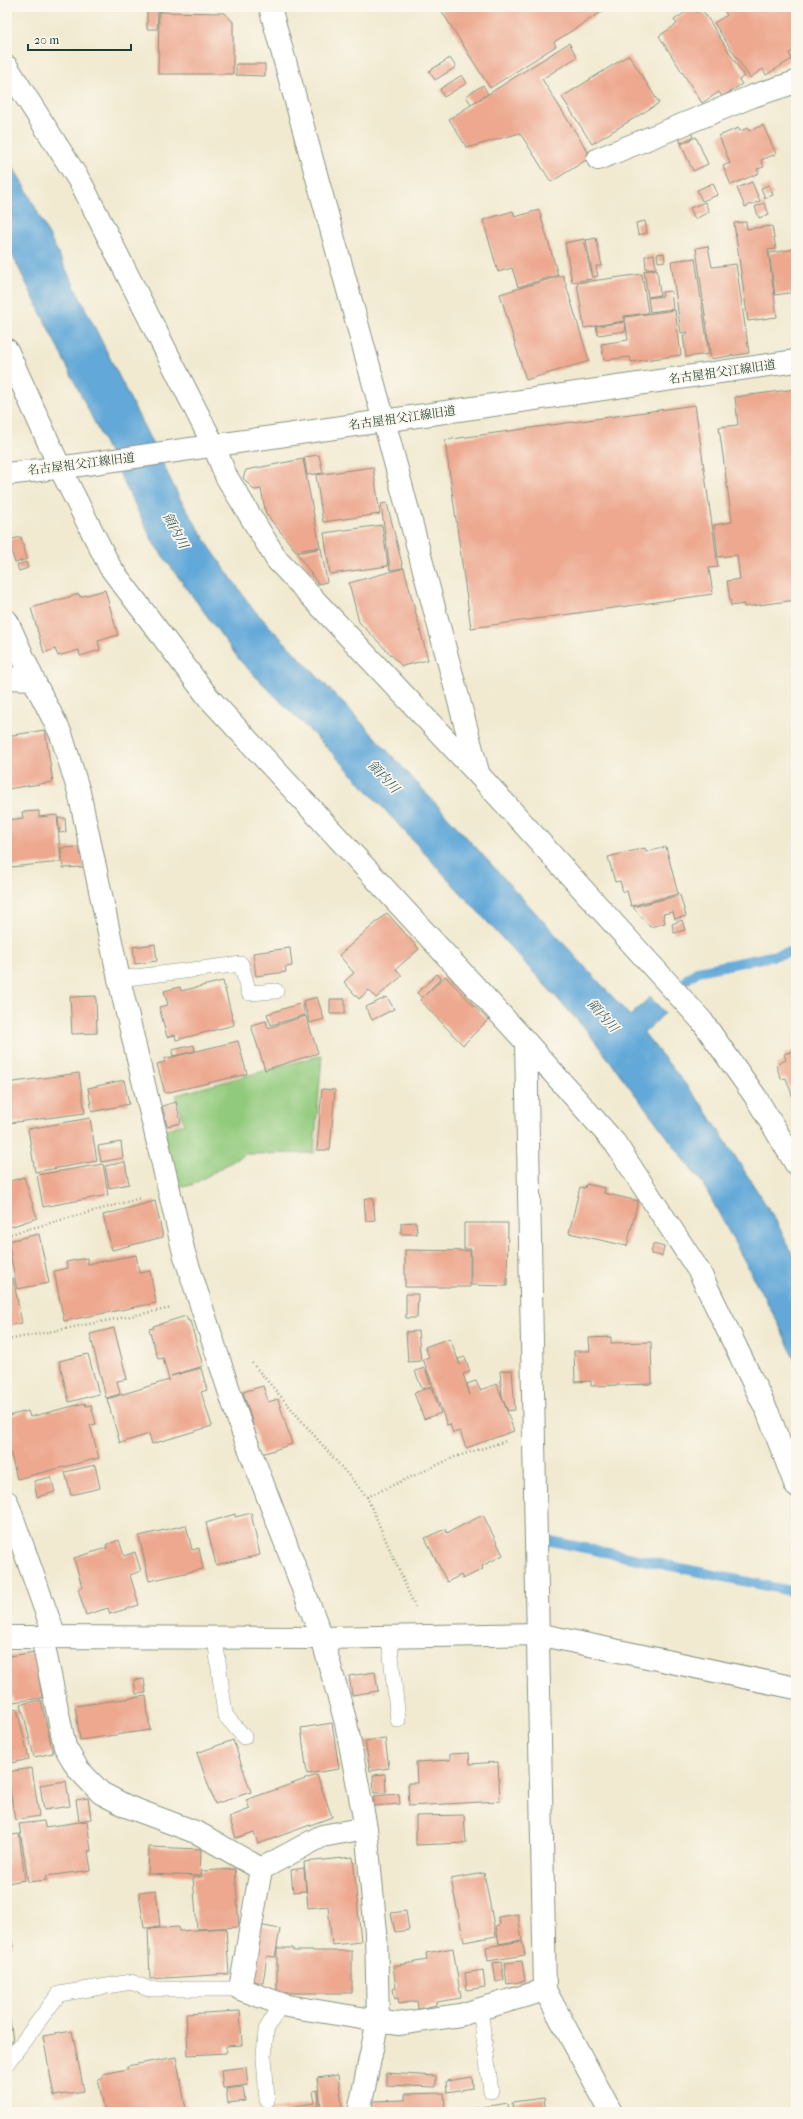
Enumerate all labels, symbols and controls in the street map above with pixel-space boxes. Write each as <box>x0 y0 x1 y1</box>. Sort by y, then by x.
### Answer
scale bar <box>28 26 131 52</box>
text: 20 m <box>34 33 59 47</box>
street label: 名古屋祖父江線旧道 <box>668 358 776 386</box>
street label: 名古屋祖父江線旧道 <box>348 404 456 432</box>
street label: 名古屋祖父江線旧道 <box>27 450 135 478</box>
water label: 領内川 <box>160 509 192 553</box>
water label: 領内川 <box>365 757 404 797</box>
water label: 領内川 <box>584 996 623 1036</box>

